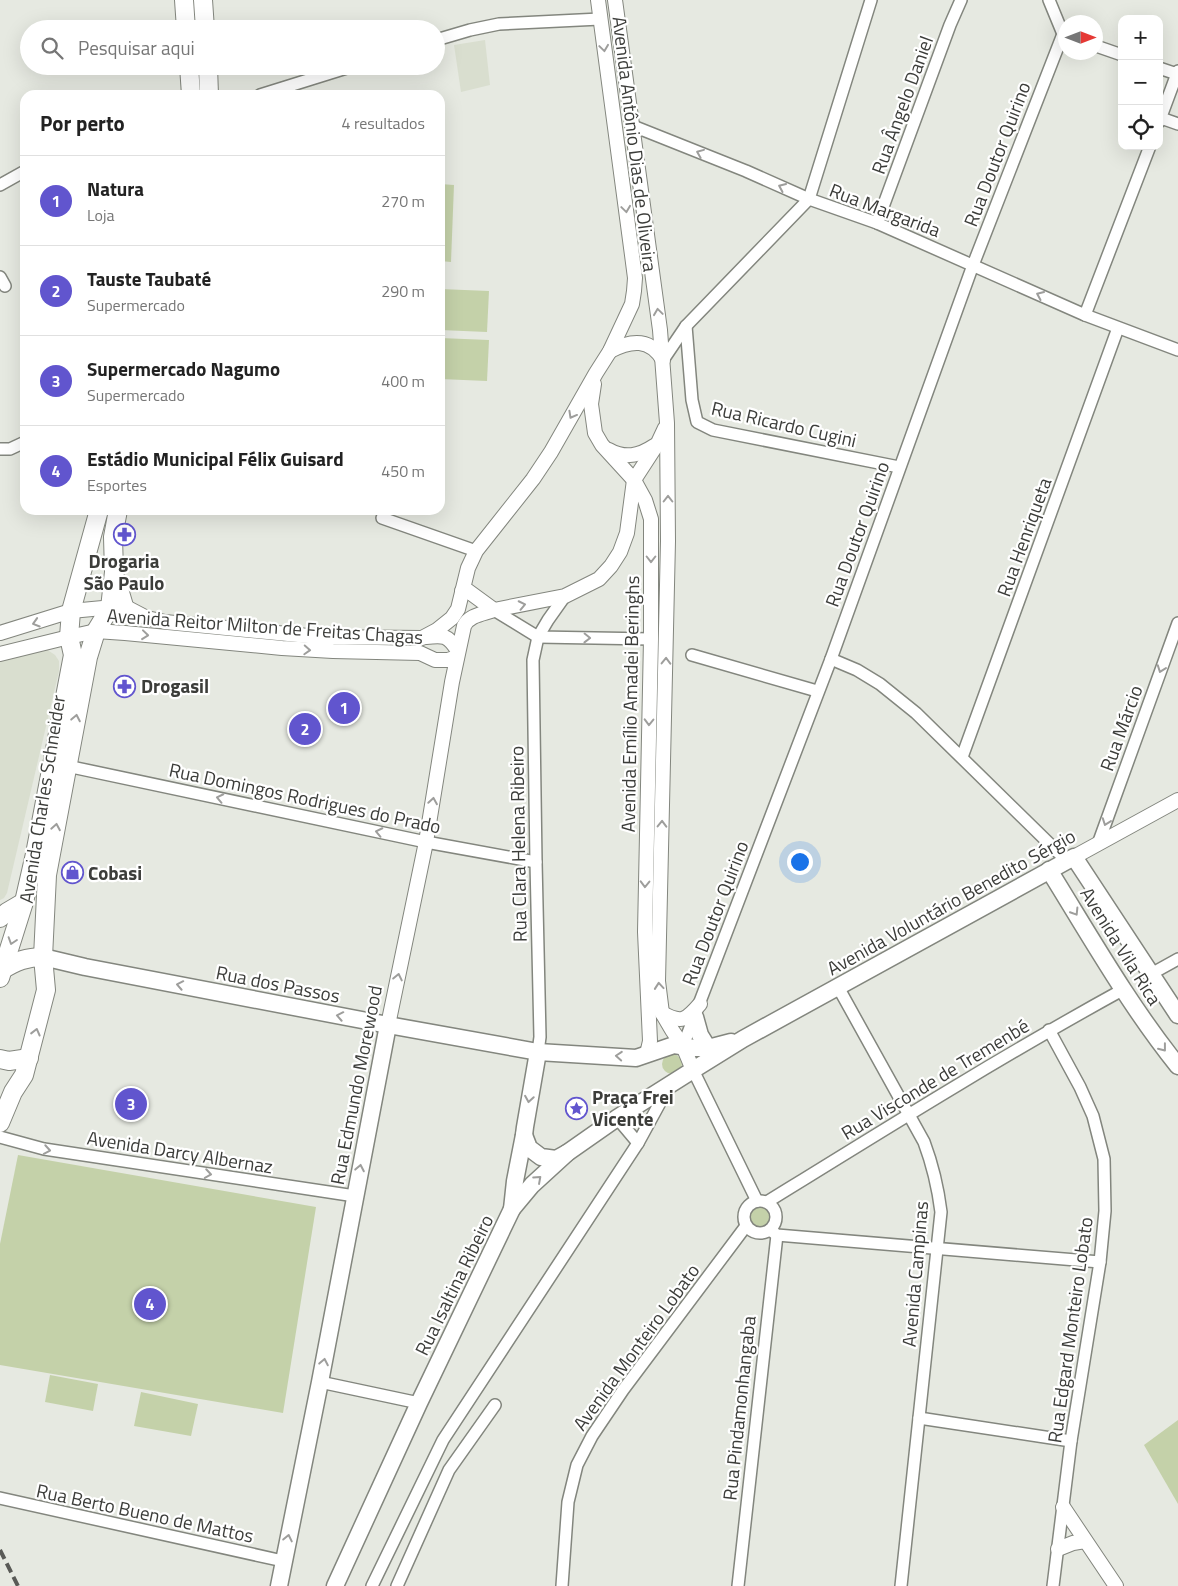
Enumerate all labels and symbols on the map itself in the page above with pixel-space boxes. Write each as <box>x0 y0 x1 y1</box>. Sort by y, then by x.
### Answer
street label: Avenida Antônio Dias de Oliveira <box>605 15 666 274</box>
north arrow <box>1058 15 1103 60</box>
street label: Rua Ângelo Daniel <box>863 32 940 178</box>
one-way arrow <box>598 45 609 53</box>
street label: Rua Doutor Quirino <box>956 77 1037 230</box>
one-way arrow <box>696 149 705 159</box>
street label: Rua Margarida <box>825 175 945 244</box>
one-way arrow <box>778 183 787 194</box>
one-way arrow <box>620 206 631 214</box>
one-way arrow <box>1036 291 1045 302</box>
one-way arrow <box>653 307 664 315</box>
street label: Rua Ricardo Cugini <box>709 393 860 454</box>
one-way arrow <box>568 410 578 419</box>
street label: Rua Doutor Quirino <box>817 457 896 611</box>
street label: Rua Henriqueta <box>989 473 1059 600</box>
one-way arrow <box>663 495 673 502</box>
pharmacy icon: Drogaria São Paulo <box>112 523 136 547</box>
place label: Drogaria São Paulo <box>84 546 164 597</box>
one-way arrow <box>646 556 656 564</box>
street label: Avenida Emílio Amadei Beringhs <box>613 575 646 833</box>
street label: Avenida Reitor Milton de Freitas Chagas <box>106 600 424 651</box>
one-way arrow <box>517 600 526 610</box>
one-way arrow <box>32 617 40 627</box>
one-way arrow <box>141 629 149 640</box>
one-way arrow <box>584 633 591 643</box>
one-way arrow <box>303 644 311 655</box>
one-way arrow <box>660 657 671 665</box>
one-way arrow <box>1157 664 1167 673</box>
place label: Drogasil <box>141 671 209 700</box>
pharmacy icon: Drogasil <box>113 674 137 698</box>
street label: Rua Márcio <box>1092 681 1150 775</box>
pin: 1 <box>328 689 360 727</box>
street label: Avenida Charles Schneider <box>11 692 72 905</box>
pin: 2 <box>289 710 321 748</box>
one-way arrow <box>71 714 81 723</box>
one-way arrow <box>643 718 654 726</box>
street label: Rua Clara Helena Ribeiro <box>501 746 534 942</box>
street label: Rua Domingos Rodrigues do Prado <box>166 754 444 841</box>
one-way arrow <box>215 793 224 804</box>
one-way arrow <box>427 797 437 805</box>
one-way arrow <box>1102 817 1112 826</box>
one-way arrow <box>657 820 667 828</box>
street label: Avenida Voluntário Benedito Sérgio <box>821 821 1080 982</box>
one-way arrow <box>50 822 61 831</box>
one-way arrow <box>374 827 383 837</box>
street label: Rua Doutor Quirino <box>674 836 755 989</box>
your location <box>787 849 813 875</box>
place label: Cobasi <box>88 858 142 887</box>
shop icon: Cobasi <box>60 861 84 885</box>
one-way arrow <box>640 881 651 889</box>
street label: Avenida Vila Rica <box>1073 881 1170 1011</box>
one-way arrow <box>1068 906 1078 915</box>
one-way arrow <box>7 936 17 944</box>
street label: Rua dos Passos <box>214 957 343 1010</box>
one-way arrow <box>392 973 402 982</box>
one-way arrow <box>176 980 185 991</box>
one-way arrow <box>654 982 665 990</box>
street label: Rua Edmundo Morewood <box>322 983 389 1187</box>
one-way arrow <box>335 1011 344 1022</box>
street label: Rua Visconde de Tremenbé <box>835 1011 1034 1146</box>
one-way arrow <box>30 1028 41 1037</box>
one-way arrow <box>1158 1042 1166 1051</box>
one-way arrow <box>615 1051 623 1062</box>
place label: Praça Frei Vicente <box>592 1082 674 1133</box>
pin: 3 <box>115 1085 147 1123</box>
one-way arrow <box>524 1096 535 1104</box>
place icon: Praça Frei Vicente <box>564 1096 588 1120</box>
street label: Avenida Darcy Albernaz <box>85 1123 275 1181</box>
one-way arrow <box>43 1144 52 1154</box>
one-way arrow <box>355 1163 365 1172</box>
one-way arrow <box>204 1168 212 1179</box>
one-way arrow <box>533 1176 542 1185</box>
street label: Avenida Campinas <box>894 1200 935 1348</box>
street label: Rua Isaltina Ribeiro <box>407 1209 500 1360</box>
street label: Rua Edgard Monteiro Lobato <box>1039 1215 1100 1445</box>
street label: Avenida Monteiro Lobato <box>565 1257 706 1436</box>
pin: 4 <box>134 1285 166 1323</box>
street label: Rua Pindamonhangaba <box>714 1314 763 1502</box>
one-way arrow <box>318 1357 328 1366</box>
street label: Rua Berto Bueno de Mattos <box>34 1475 257 1550</box>
one-way arrow <box>282 1534 293 1543</box>

